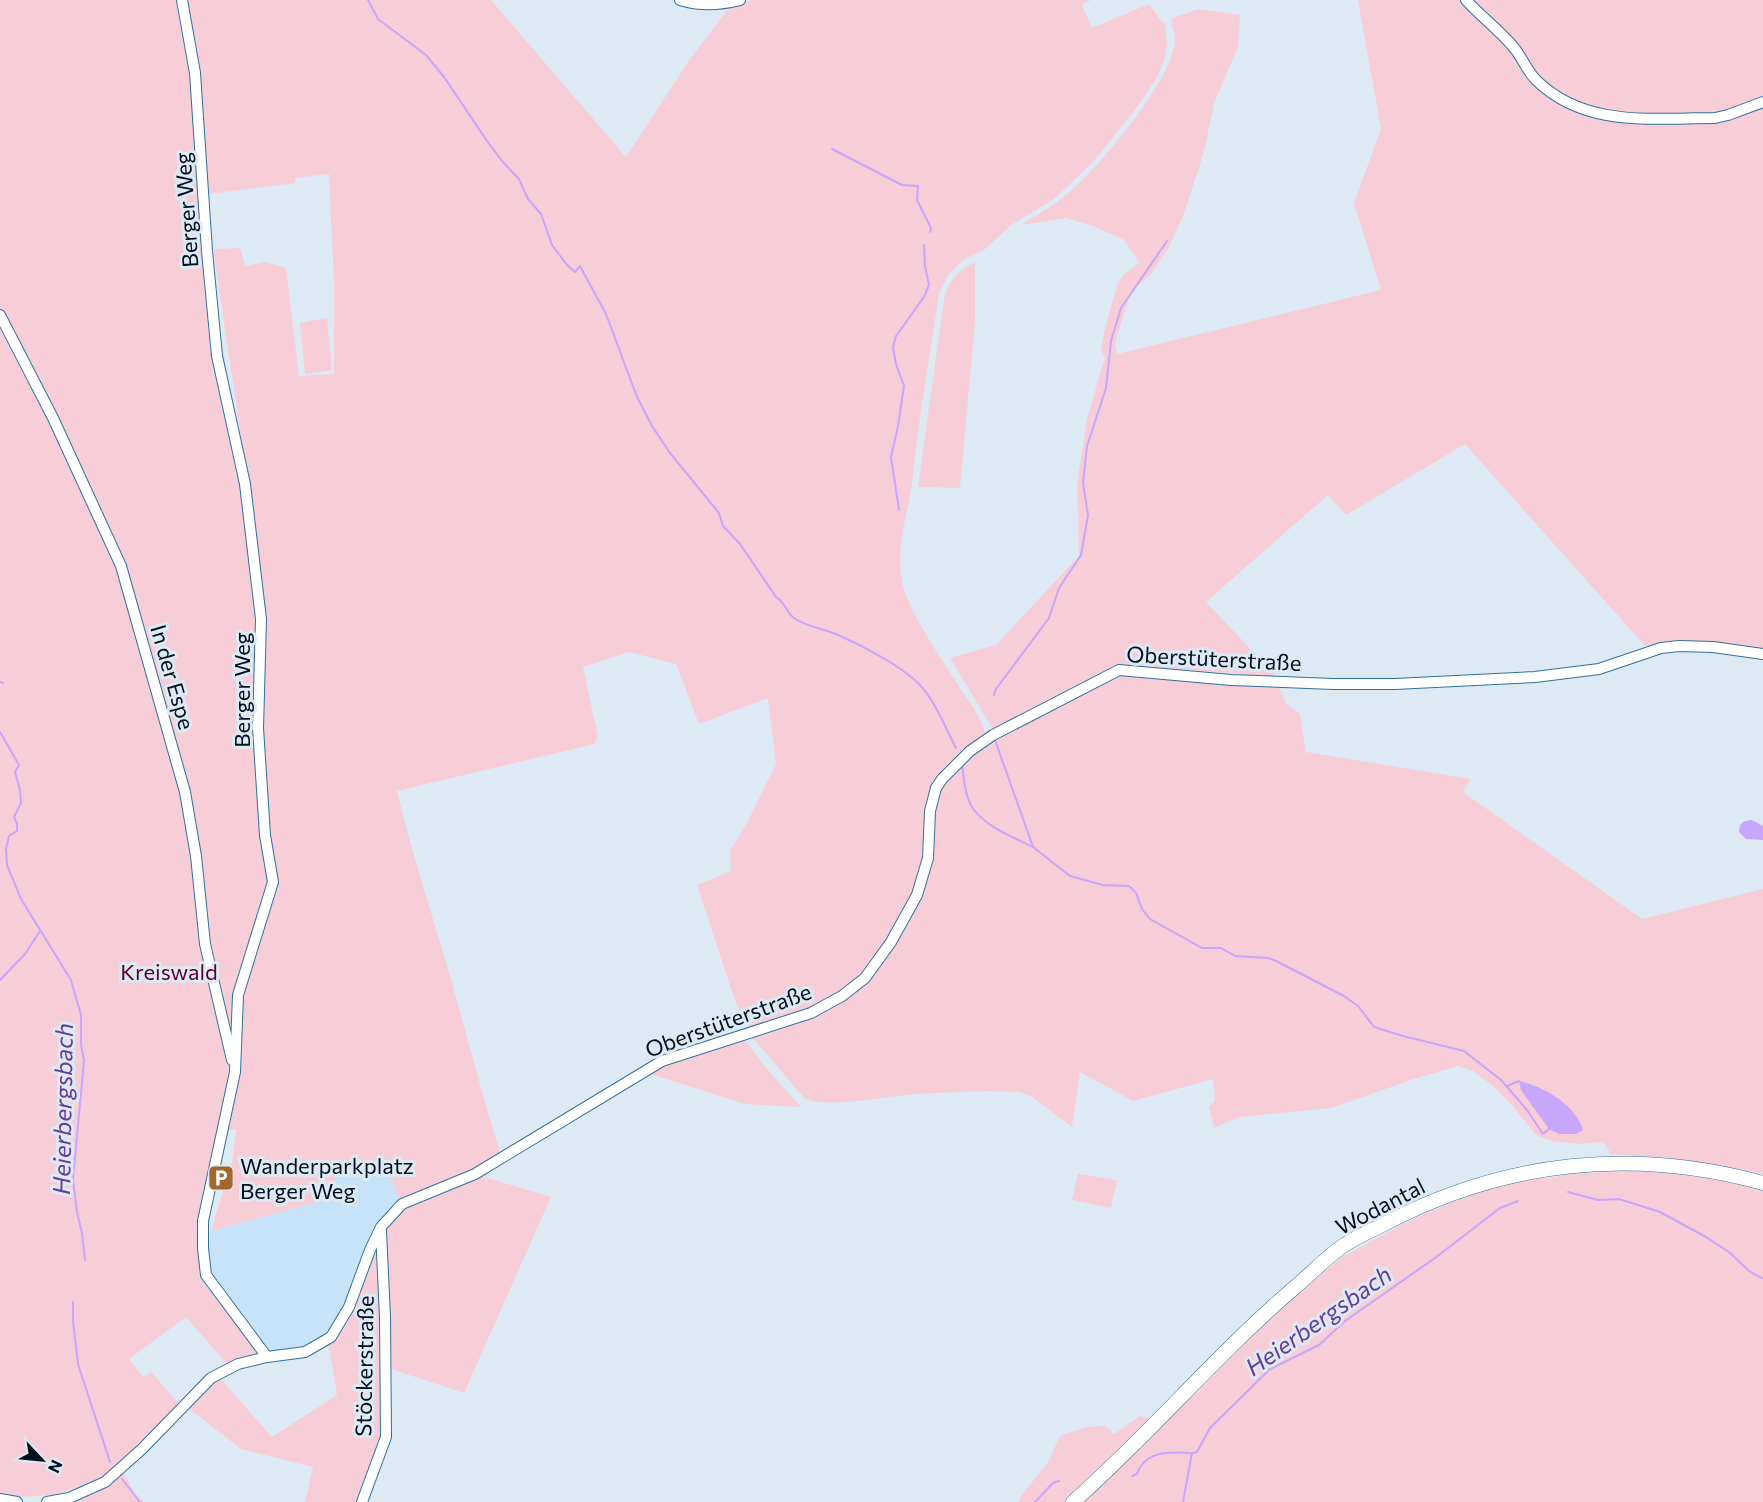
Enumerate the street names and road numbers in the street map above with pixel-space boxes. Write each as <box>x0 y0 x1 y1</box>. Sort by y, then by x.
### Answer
street label: Berger Weg <box>169 151 203 268</box>
street label: In der Espe <box>145 621 201 733</box>
street label: Berger Weg <box>228 632 255 748</box>
street label: Oberstüterstraße <box>1126 640 1302 676</box>
street label: Oberstüterstraße <box>641 977 815 1063</box>
street label: Wodantal <box>1331 1172 1429 1240</box>
street label: Stöckerstraße <box>349 1295 379 1437</box>

